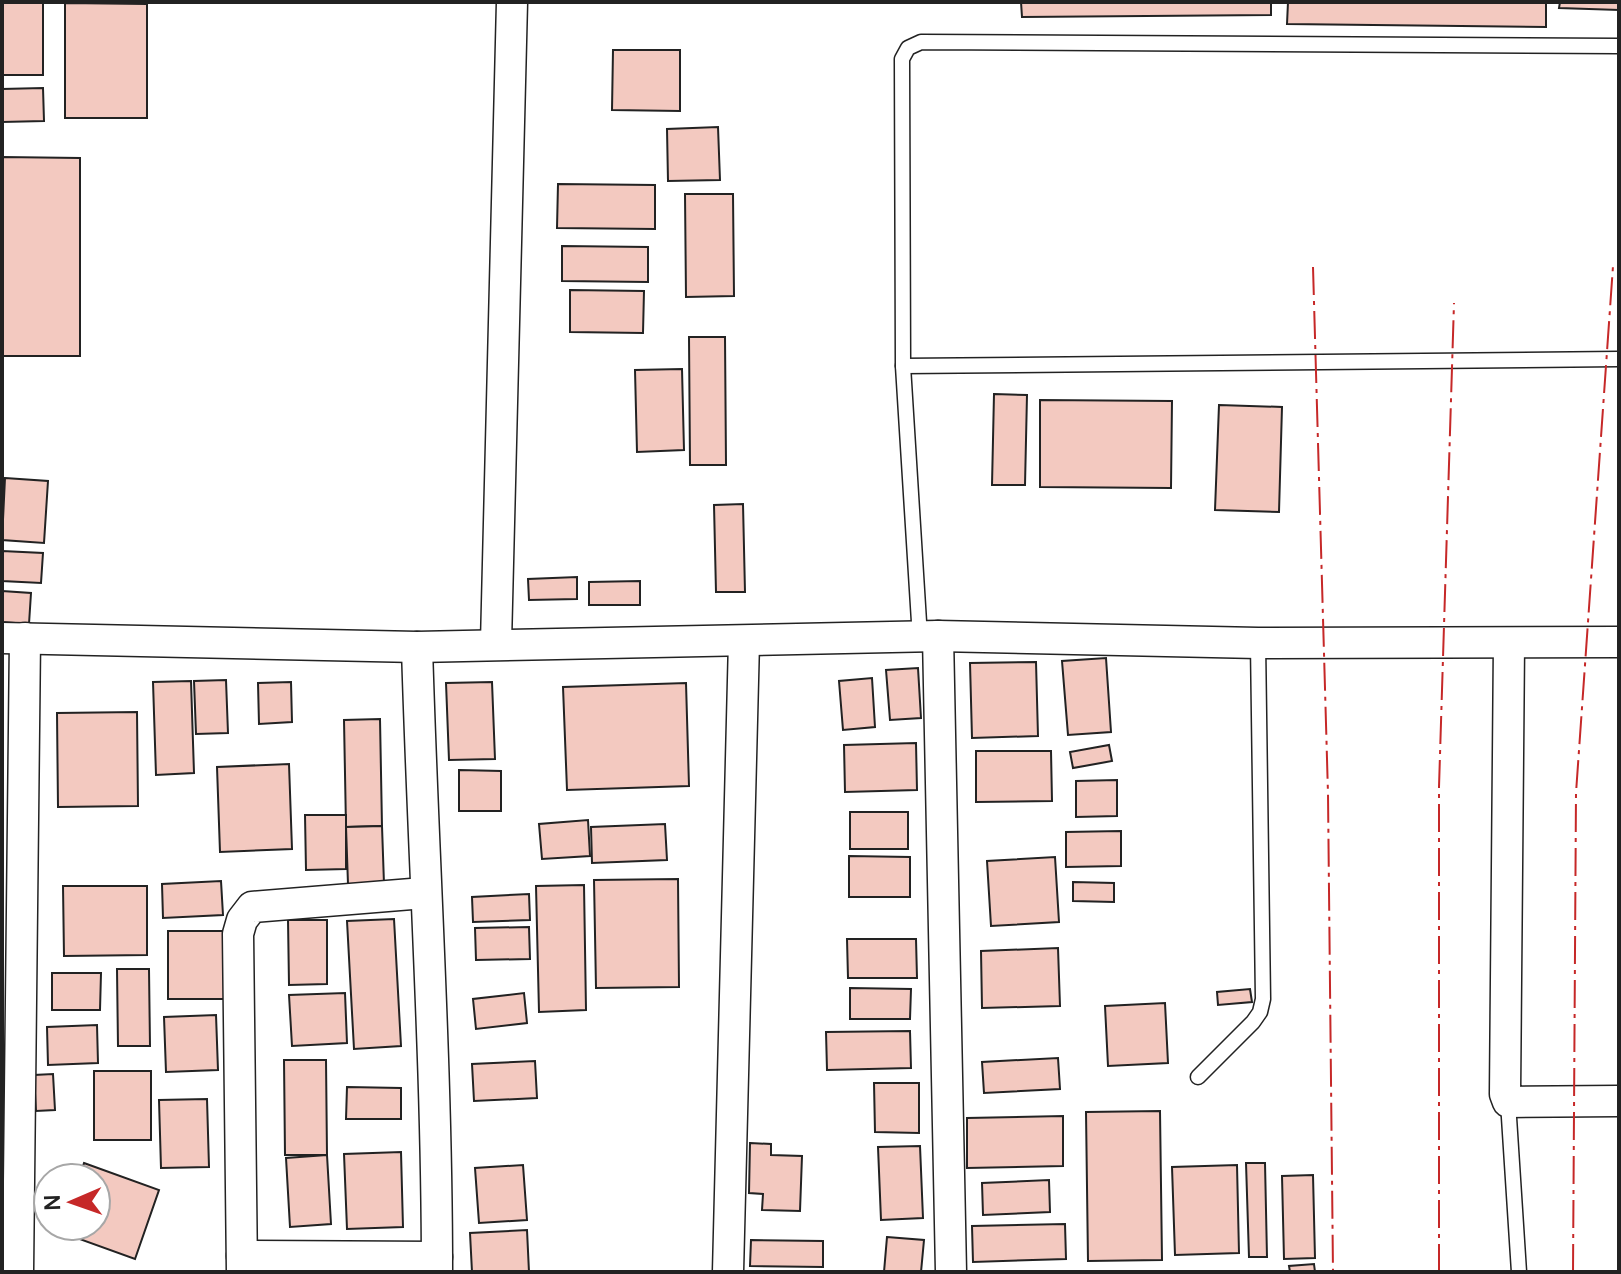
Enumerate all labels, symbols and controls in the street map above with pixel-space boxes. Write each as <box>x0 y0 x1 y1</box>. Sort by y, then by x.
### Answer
north arrow <box>32 1162 112 1242</box>
text: N <box>37 1194 67 1211</box>

